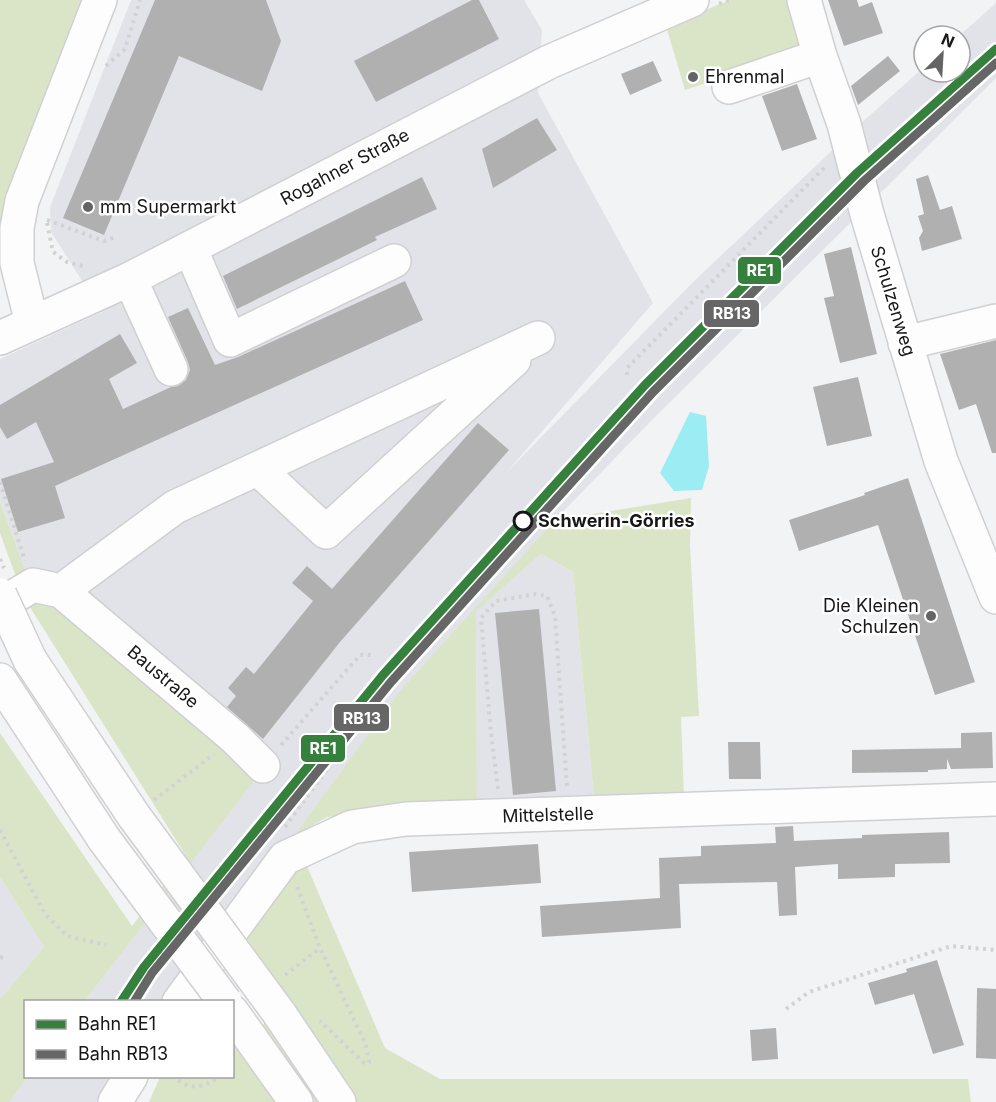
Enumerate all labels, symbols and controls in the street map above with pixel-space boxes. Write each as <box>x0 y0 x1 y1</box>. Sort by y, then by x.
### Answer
north arrow <box>912 24 972 84</box>
text: N <box>938 29 958 52</box>
place label: Ehrenmal <box>705 66 784 87</box>
marker: Ehrenmal <box>686 70 700 84</box>
street label: Rogahner Straße <box>277 124 413 209</box>
place label: mm Supermarkt <box>100 196 236 217</box>
marker: mm Supermarkt <box>81 200 95 214</box>
street label: Schulzenweg <box>867 243 920 359</box>
line badge: RE1 <box>737 256 782 285</box>
text: RE1 <box>746 260 774 280</box>
line badge: RB13 <box>703 299 760 328</box>
text: RB13 <box>713 303 751 323</box>
place label: Schwerin-Görries <box>538 510 694 531</box>
marker: Schwerin-Görries <box>513 511 533 531</box>
place label: Die Kleinen Schulzen <box>823 595 919 637</box>
marker: Die Kleinen Schulzen <box>924 609 938 623</box>
street label: Baustraße <box>123 641 203 712</box>
line badge: RB13 <box>333 703 390 732</box>
text: RB13 <box>343 708 381 728</box>
line badge: RE1 <box>300 734 346 763</box>
text: RE1 <box>309 738 337 758</box>
street label: Mittelstelle <box>502 802 594 827</box>
legend <box>24 1000 234 1078</box>
text: Bahn RE1 <box>78 1013 156 1034</box>
text: Bahn RB13 <box>78 1043 168 1064</box>

